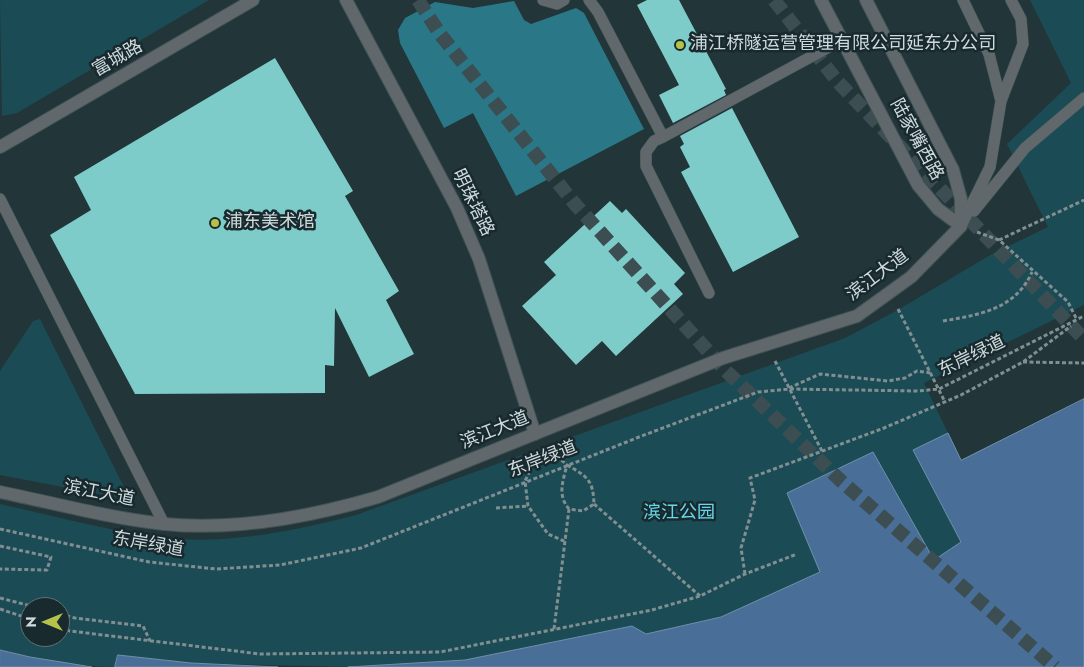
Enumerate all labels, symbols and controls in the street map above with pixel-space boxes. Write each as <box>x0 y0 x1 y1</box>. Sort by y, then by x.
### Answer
place label: 浦江桥隧运营管理有限公司延东分公司 <box>690 34 996 56</box>
street label: 富城路 <box>89 36 147 82</box>
marker: 浦江桥隧运营管理有限公司延东分公司 <box>674 39 686 51</box>
street label: 陆家嘴西路 <box>885 95 947 185</box>
street label: 明珠塔路 <box>447 166 497 240</box>
place label: 浦东美术馆 <box>225 212 315 234</box>
marker: 浦东美术馆 <box>209 217 221 229</box>
street label: 滨江大道 <box>843 246 913 306</box>
street label: 东岸绿道 <box>935 332 1009 382</box>
street label: 滨江大道 <box>458 408 532 454</box>
street label: 东岸绿道 <box>506 437 580 483</box>
street label: 滨江大道 <box>62 477 136 511</box>
park label: 滨江公园 <box>643 503 715 525</box>
street label: 东岸绿道 <box>111 528 185 562</box>
north arrow <box>20 597 70 647</box>
text: N <box>21 616 41 628</box>

